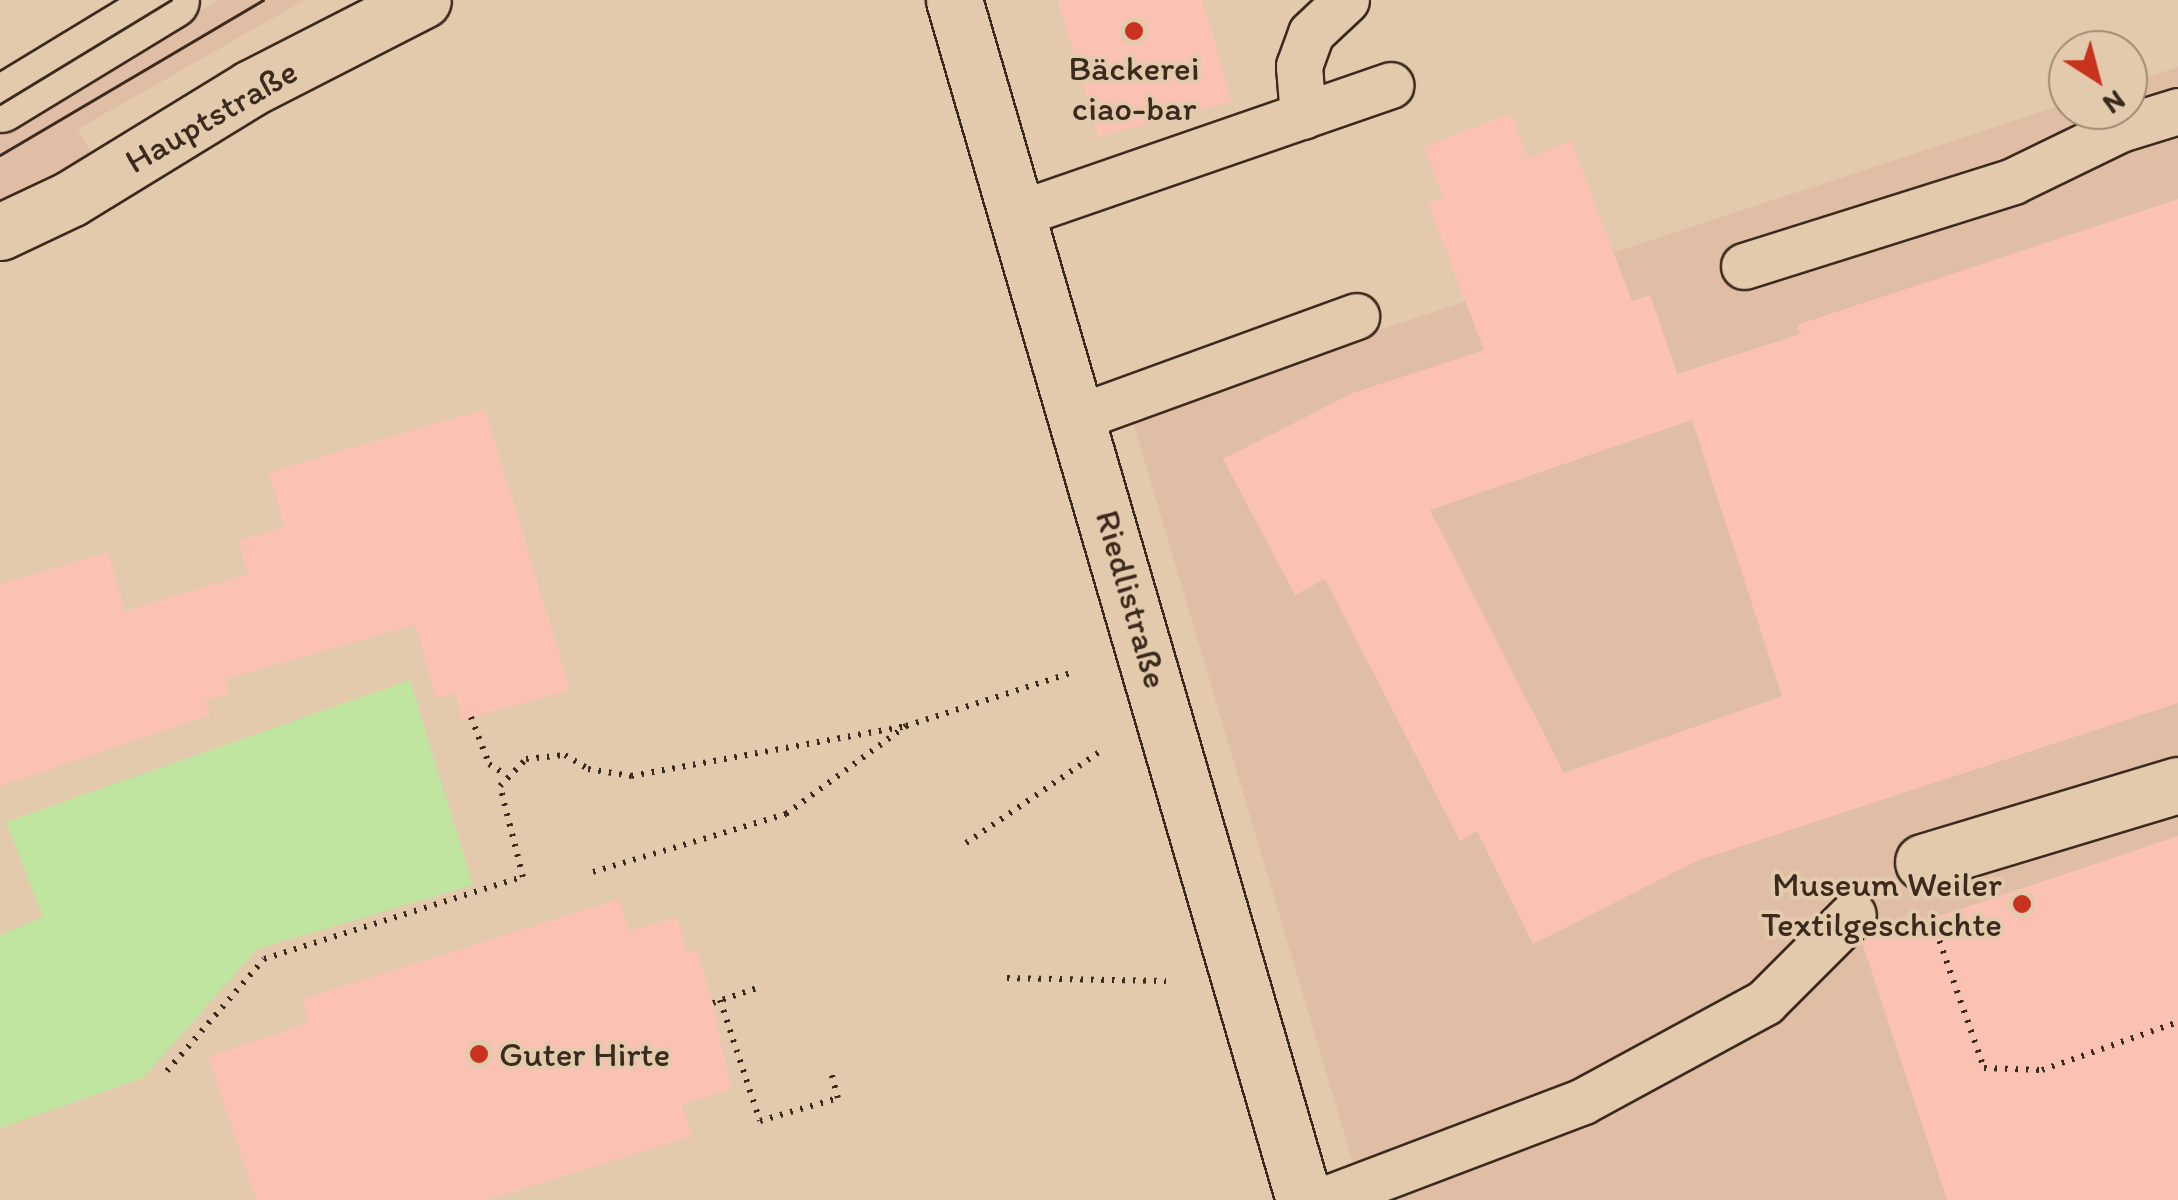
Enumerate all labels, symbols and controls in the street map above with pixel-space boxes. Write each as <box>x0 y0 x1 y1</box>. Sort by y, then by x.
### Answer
marker: Bäckerei ciao-bar <box>1123 20 1145 42</box>
north arrow <box>2048 30 2148 130</box>
place label: Bäckerei ciao-bar <box>1068 47 1200 129</box>
street label: Hauptstraße <box>118 50 304 182</box>
text: N <box>2097 83 2132 122</box>
street label: Riedlistraße <box>1087 505 1177 693</box>
place label: Museum Weiler Textilgeschichte <box>1761 863 2002 945</box>
marker: Museum Weiler Textilgeschichte <box>2011 893 2033 915</box>
place label: Guter Hirte <box>499 1033 670 1075</box>
marker: Guter Hirte <box>468 1043 490 1065</box>

